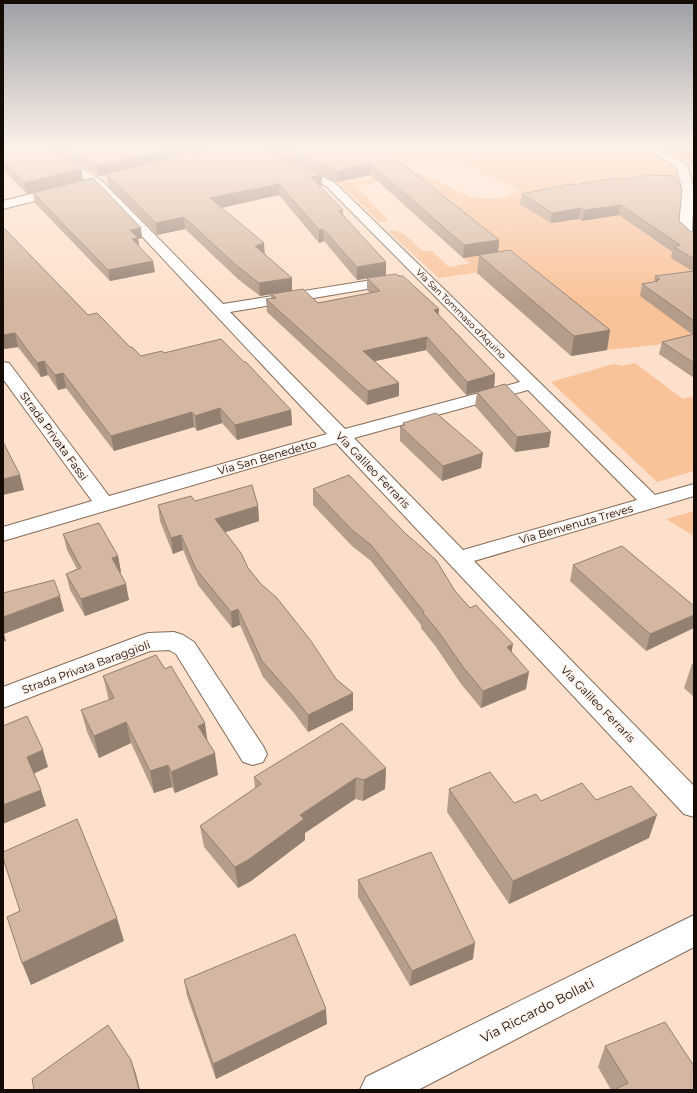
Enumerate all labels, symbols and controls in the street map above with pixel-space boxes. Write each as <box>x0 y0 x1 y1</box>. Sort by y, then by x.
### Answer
street label: Via San Tommaso d'Aquino <box>414 266 509 361</box>
street label: Strada Privata Fassi <box>17 389 91 483</box>
street label: Via Galileo Ferraris <box>333 429 414 512</box>
street label: Via San Benedetto <box>216 436 318 478</box>
street label: Via Benvenuta Treves <box>517 501 635 547</box>
street label: Strada Privata Baraggioli <box>20 637 152 697</box>
street label: Via Galileo Ferraris <box>558 663 639 746</box>
street label: Via Riccardo Bollati <box>478 974 596 1046</box>

